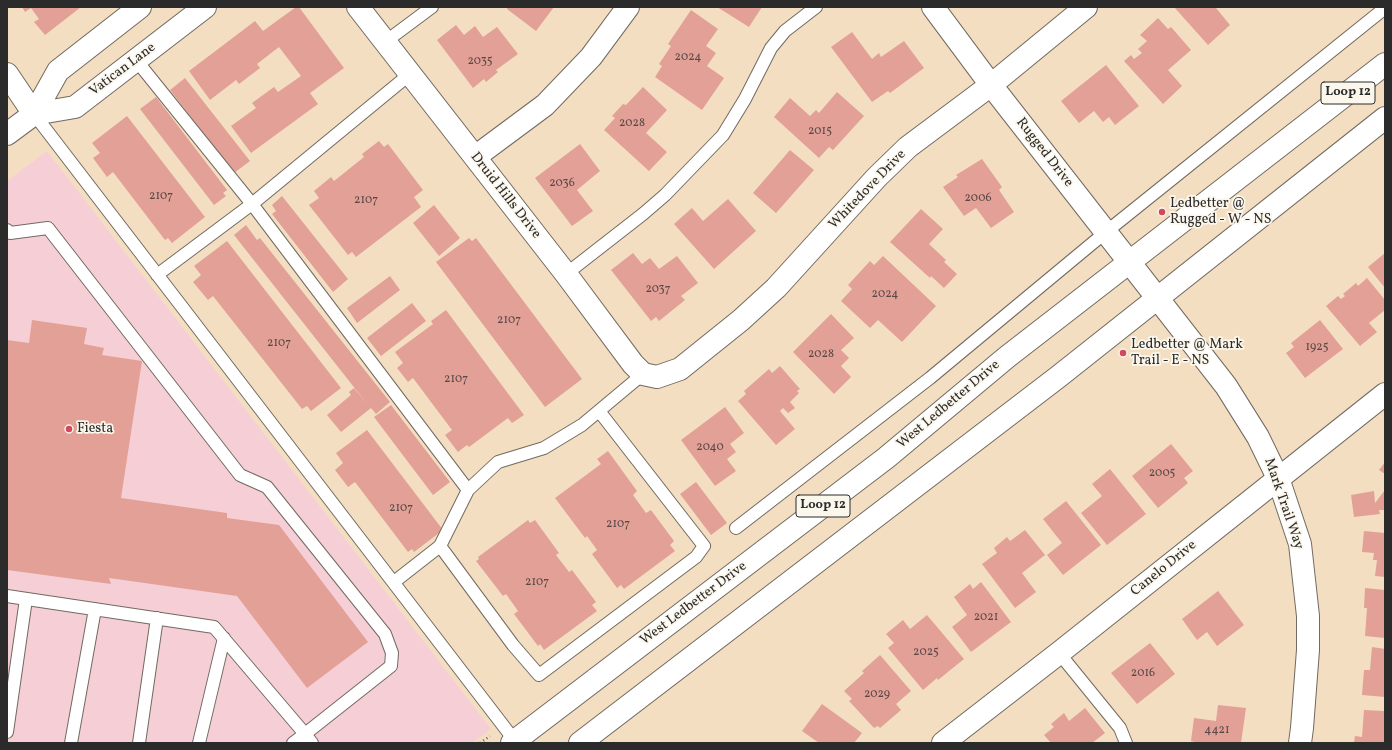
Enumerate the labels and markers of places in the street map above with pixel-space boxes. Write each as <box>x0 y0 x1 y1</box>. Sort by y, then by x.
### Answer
place label: Ledbetter @ Rugged - W - NS <box>1170 196 1271 228</box>
marker: Ledbetter @ Rugged - W - NS <box>1157 207 1167 217</box>
place label: Ledbetter @ Mark Trail - E - NS <box>1131 337 1243 370</box>
marker: Ledbetter @ Mark Trail - E - NS <box>1118 348 1128 358</box>
place label: Fiesta <box>77 421 113 437</box>
marker: Fiesta <box>64 424 74 434</box>

